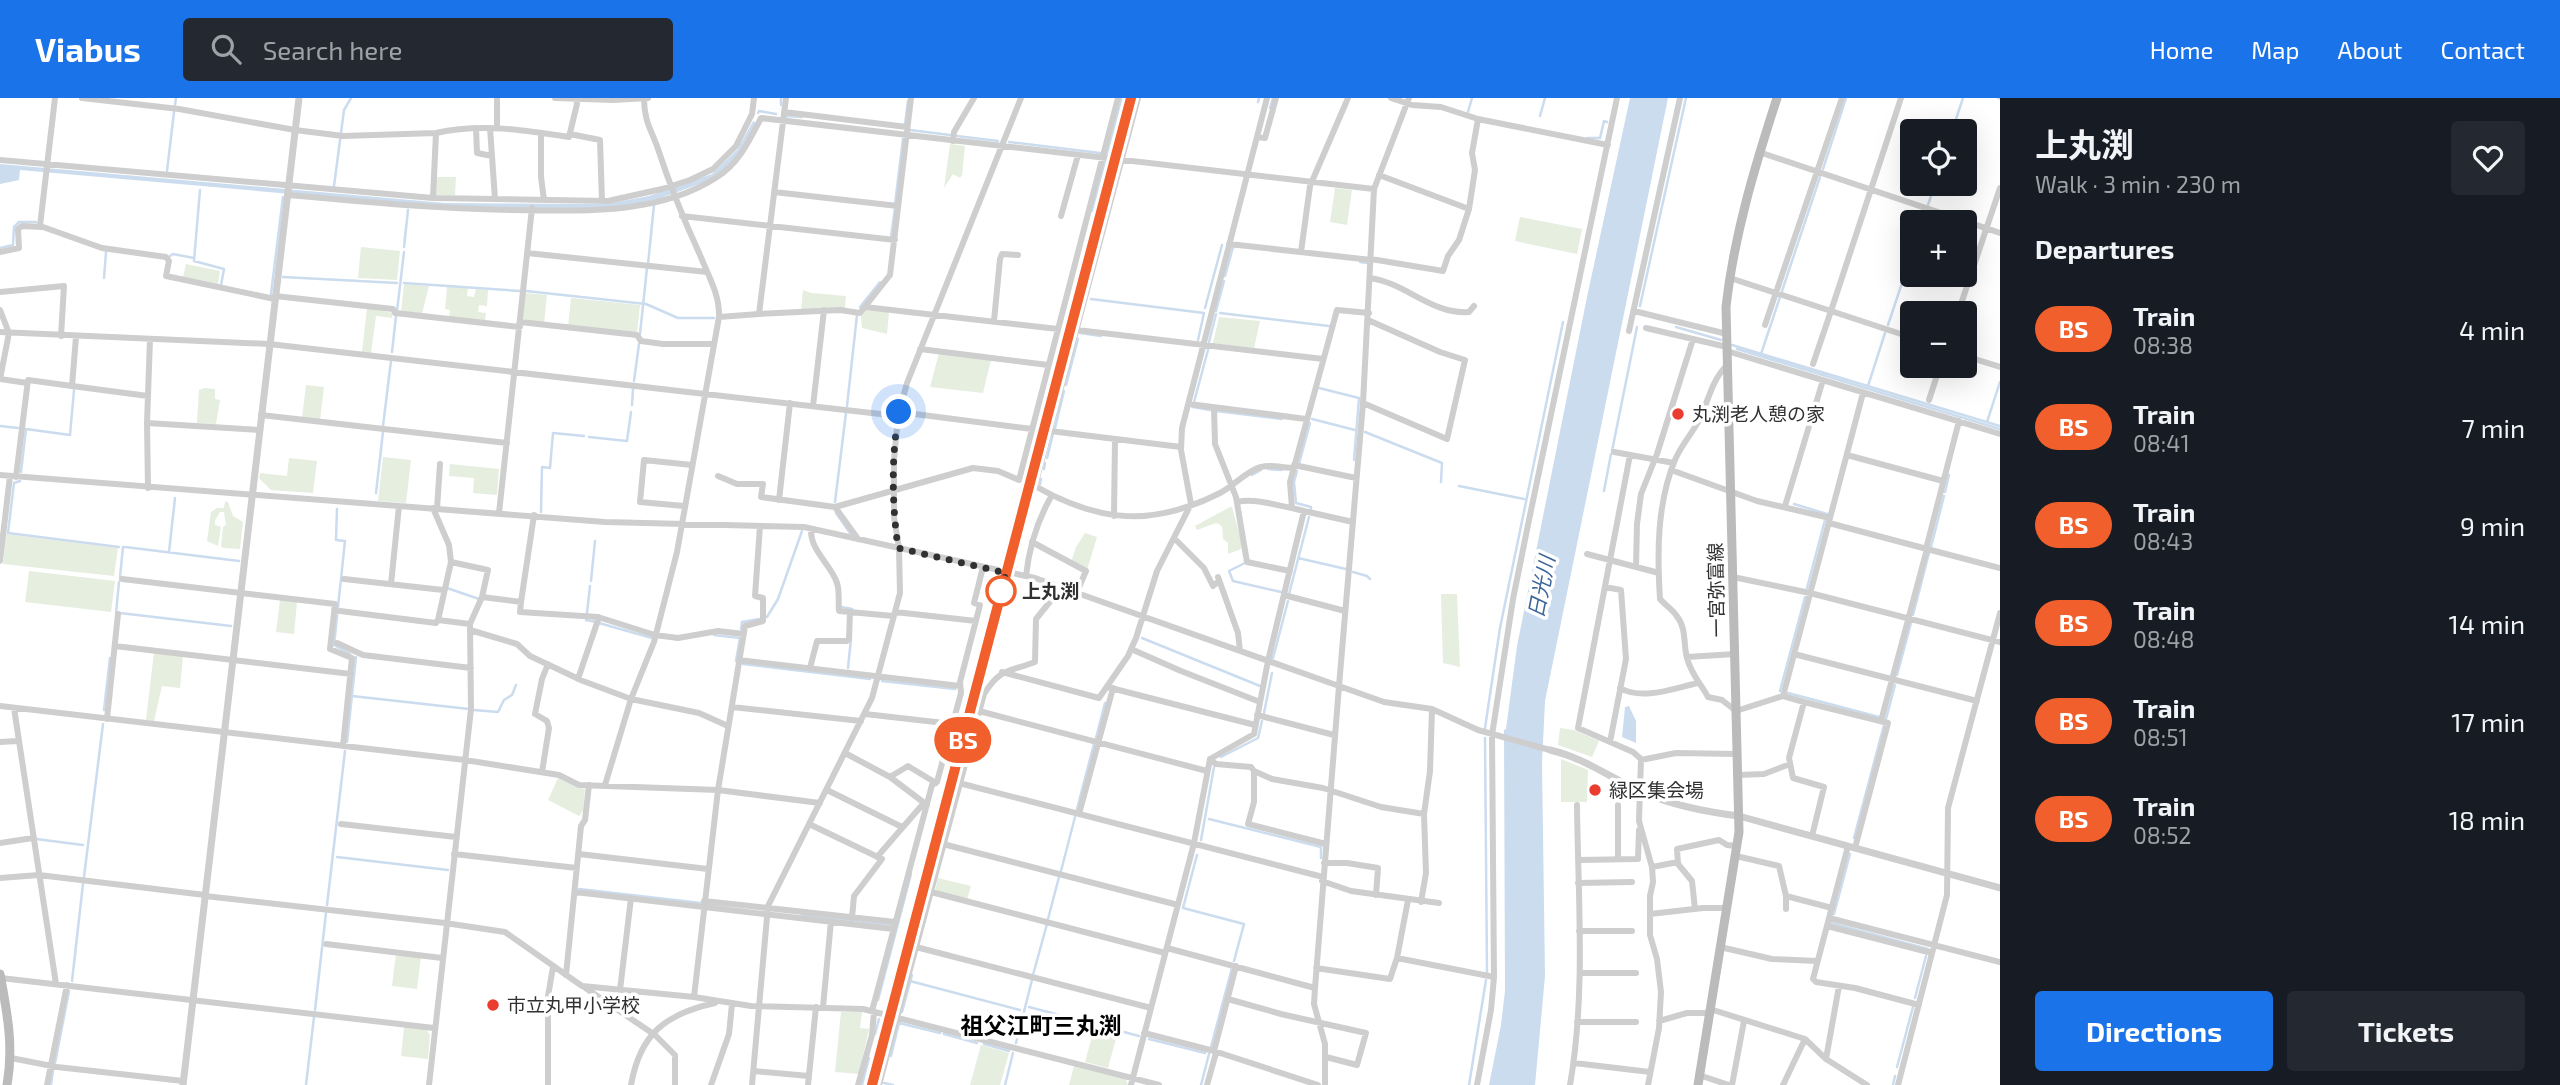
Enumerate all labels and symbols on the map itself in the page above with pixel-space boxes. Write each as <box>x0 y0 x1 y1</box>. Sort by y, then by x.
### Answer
your location <box>881 394 916 429</box>
place label: 丸渕老人憩の家 <box>1692 402 1825 425</box>
marker: 丸渕老人憩の家 <box>1670 406 1686 422</box>
street label: 一宮弥富線 <box>1703 542 1728 638</box>
water label: 日光川 <box>1522 551 1559 620</box>
marker: 上丸渕 <box>986 576 1016 606</box>
place label: 上丸渕 <box>1022 579 1079 602</box>
line badge: BS <box>932 717 995 763</box>
place label: 緑区集会場 <box>1609 778 1704 801</box>
marker: 緑区集会場 <box>1587 782 1603 798</box>
place label: 市立丸甲小学校 <box>507 993 640 1016</box>
marker: 市立丸甲小学校 <box>485 997 501 1013</box>
district label: 祖父江町三丸渕 <box>961 1011 1122 1039</box>

